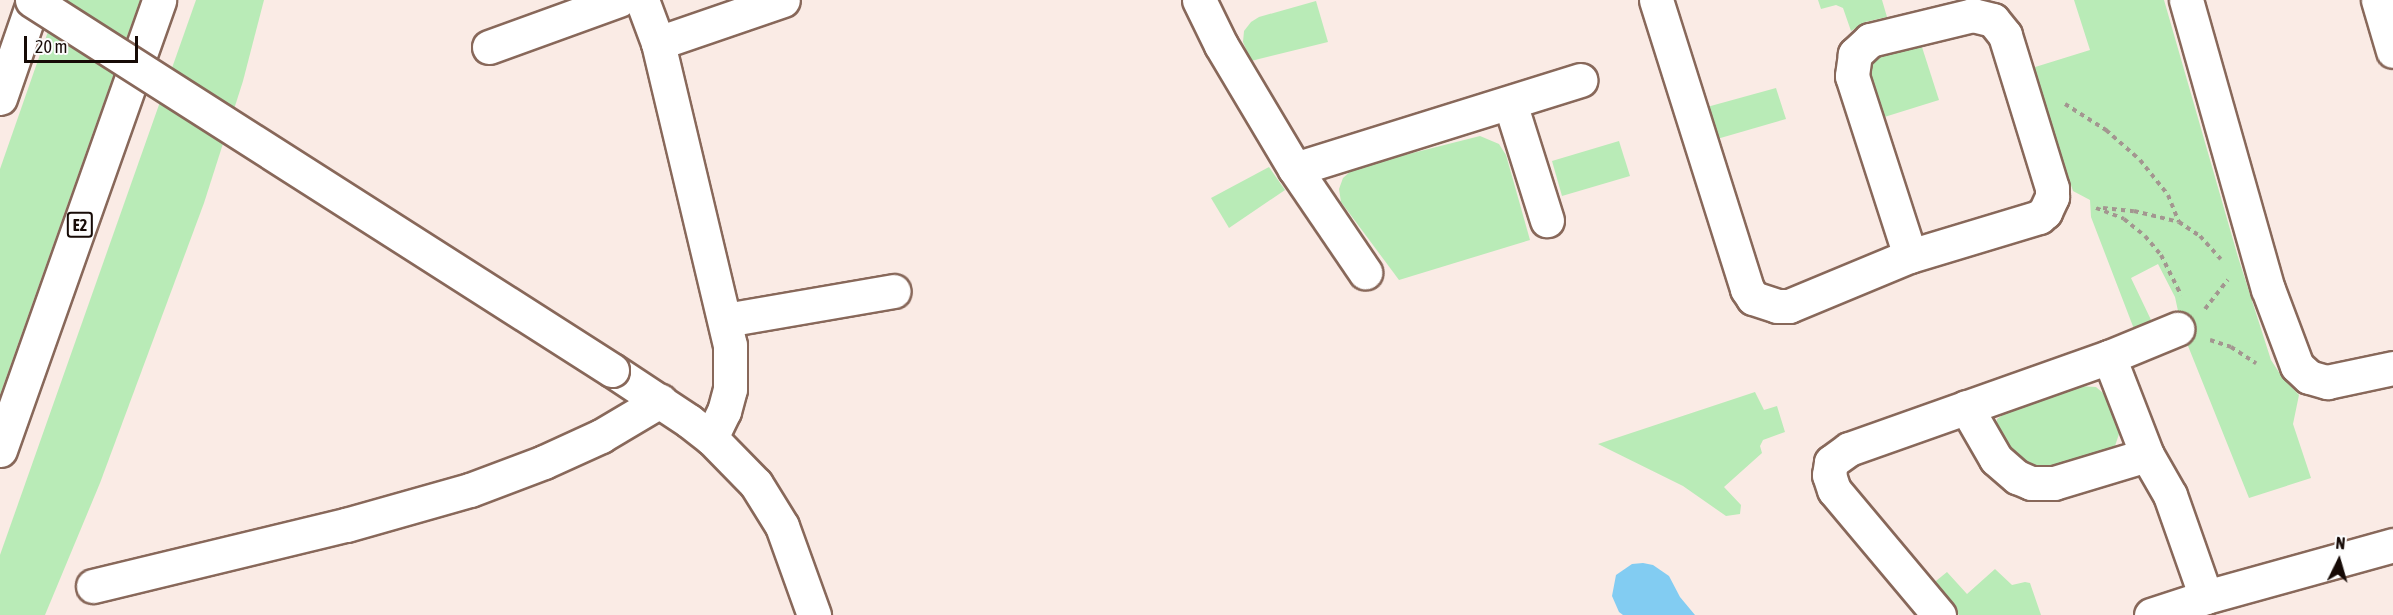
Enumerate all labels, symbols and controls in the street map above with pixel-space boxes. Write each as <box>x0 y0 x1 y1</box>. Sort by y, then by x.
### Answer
scale bar <box>27 24 141 62</box>
text: 20 m <box>35 36 67 57</box>
road number: E2 <box>66 212 94 238</box>
north arrow <box>2309 531 2369 591</box>
text: N <box>2335 534 2346 552</box>

